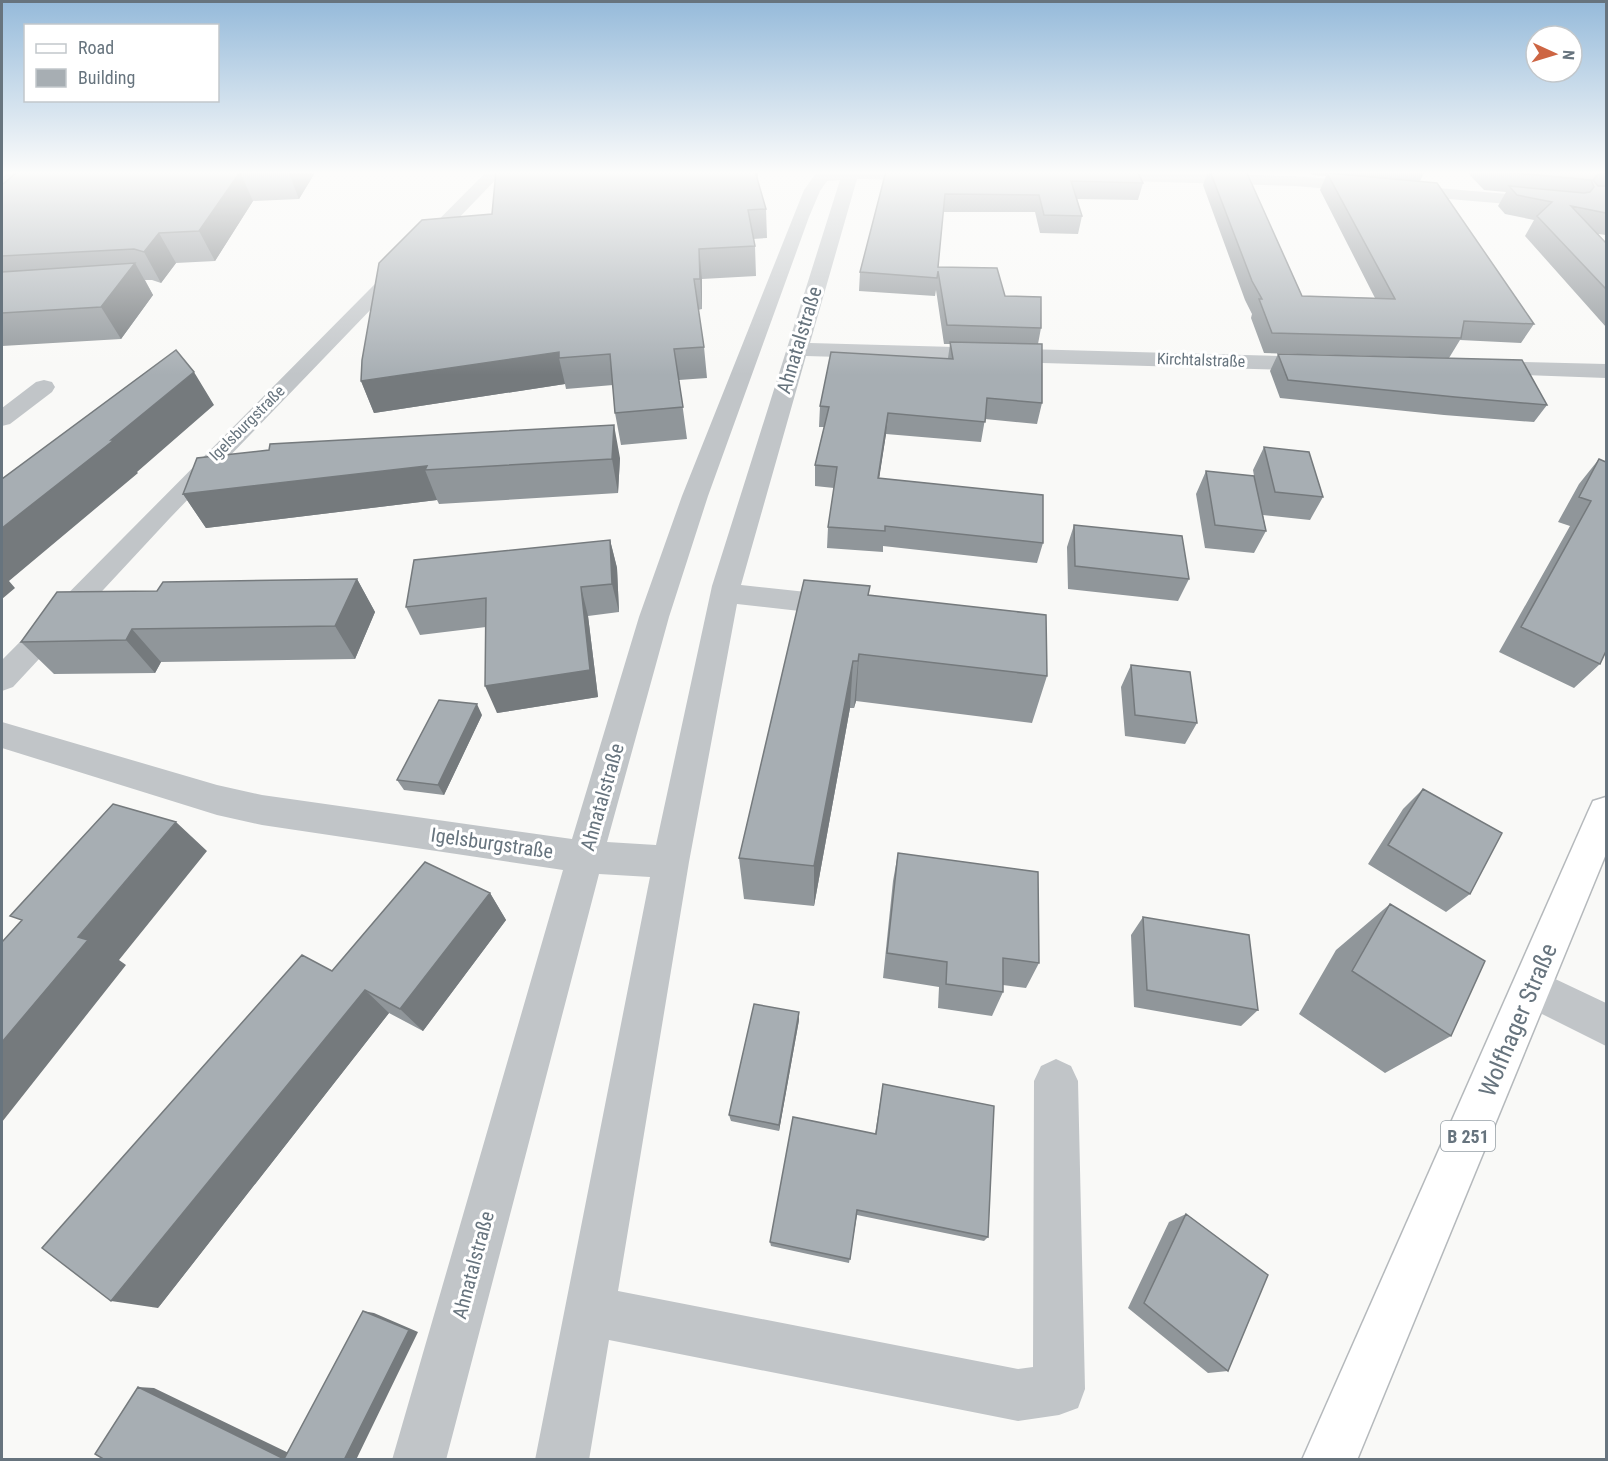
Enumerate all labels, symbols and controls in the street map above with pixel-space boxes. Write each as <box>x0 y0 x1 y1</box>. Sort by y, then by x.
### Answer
legend <box>24 24 219 102</box>
north arrow <box>1524 24 1584 84</box>
text: Road <box>78 37 114 58</box>
text: N <box>1559 49 1578 61</box>
text: Building <box>78 67 135 88</box>
street label: Ahnatalstraße <box>771 284 827 396</box>
street label: Kirchtalstraße <box>1156 349 1246 371</box>
street label: Igelsburgstraße <box>205 381 289 465</box>
street label: Ahnatalstraße <box>575 740 629 854</box>
street label: Igelsburgstraße <box>429 823 555 863</box>
street label: Wolfhager Straße <box>1473 939 1563 1101</box>
road number: B 251 <box>1441 1121 1495 1151</box>
street label: Ahnatalstraße <box>447 1208 499 1322</box>

